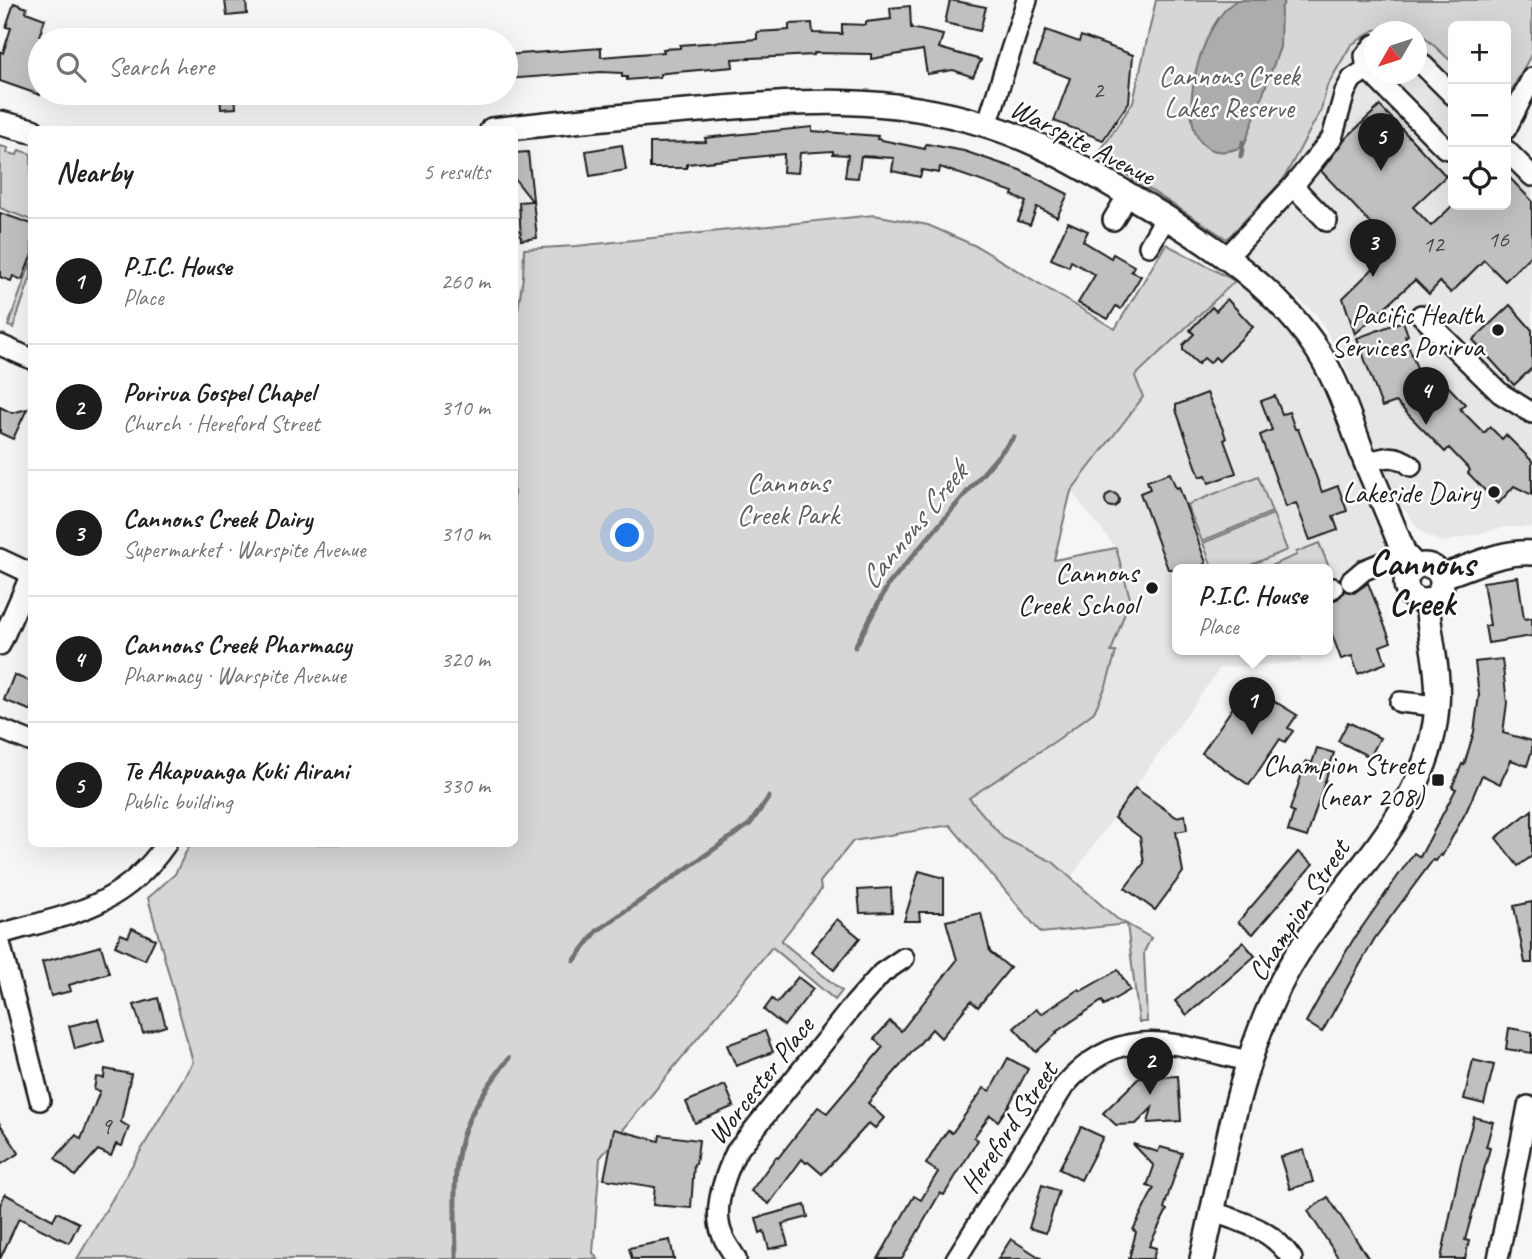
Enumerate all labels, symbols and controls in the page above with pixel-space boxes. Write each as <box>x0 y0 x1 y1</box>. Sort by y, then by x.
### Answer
north arrow <box>1364 21 1427 84</box>
map controls <box>1448 21 1511 210</box>
button: + <box>1448 21 1511 84</box>
search box <box>28 28 518 105</box>
icon: search <box>52 48 90 86</box>
text: Search here <box>108 50 214 83</box>
park label: Cannons Creek Lakes Reserve <box>1158 58 1301 125</box>
house number: 2 <box>1093 75 1106 105</box>
button: − <box>1448 84 1511 147</box>
street label: Warspite Avenue <box>1005 90 1163 194</box>
pin: 5 <box>1358 113 1404 171</box>
button: locate <box>1448 147 1511 210</box>
text: Nearby <box>56 153 132 191</box>
text: 5 results <box>423 157 490 186</box>
pin: 3 <box>1350 219 1396 277</box>
house number: 16 <box>1487 224 1510 254</box>
house number: 12 <box>1422 229 1446 259</box>
text: P.I.C. House <box>123 250 232 283</box>
text: 1 <box>74 267 84 296</box>
text: 260 m <box>441 267 490 296</box>
text: Place <box>123 283 163 312</box>
place label: Pacific Health Services Porirua <box>1331 297 1486 364</box>
marker: Pacific Health Services Porirua <box>1490 322 1506 338</box>
pin: 4 <box>1403 367 1449 425</box>
text: Porirua Gospel Chapel <box>123 376 315 409</box>
text: 2 <box>74 393 84 422</box>
text: 310 m <box>441 393 490 422</box>
text: Church · Hereford Street <box>123 409 320 438</box>
water label: Cannons Creek <box>851 451 979 597</box>
park label: Cannons Creek Park <box>737 465 842 532</box>
place label: Lakeside Dairy <box>1343 475 1482 510</box>
marker: Lakeside Dairy <box>1486 484 1502 500</box>
text: Cannons Creek Dairy <box>123 502 312 535</box>
your location <box>610 518 644 552</box>
text: 3 <box>74 519 84 548</box>
text: 310 m <box>441 519 490 548</box>
text: Supermarket · Warspite Avenue <box>123 535 366 564</box>
district label: Cannons Creek <box>1369 541 1478 626</box>
place label: Cannons Creek School <box>1018 555 1143 622</box>
popup <box>1172 564 1333 655</box>
text: P.I.C. House <box>1198 579 1307 612</box>
marker: Cannons Creek School <box>1144 580 1160 596</box>
text: Place <box>1198 612 1239 641</box>
text: Cannons Creek Pharmacy <box>123 628 351 661</box>
text: 4 <box>74 645 84 674</box>
text: 320 m <box>441 645 490 674</box>
text: Pharmacy · Warspite Avenue <box>123 661 346 690</box>
pin: 1 <box>1229 677 1275 735</box>
place label: Champion Street (near 208) <box>1263 747 1427 814</box>
text: Te Akapuanga Kuki Airani <box>123 754 349 787</box>
text: 5 <box>74 771 84 800</box>
text: 330 m <box>441 771 490 800</box>
marker: Champion Street (near 208) <box>1430 772 1446 788</box>
text: Public building <box>123 787 232 816</box>
street label: Champion Street <box>1240 831 1358 987</box>
street label: Worcester Place <box>700 1008 822 1151</box>
pin: 2 <box>1127 1037 1173 1095</box>
street label: Hereford Street <box>952 1053 1066 1199</box>
house number: 9 <box>101 1111 114 1141</box>

